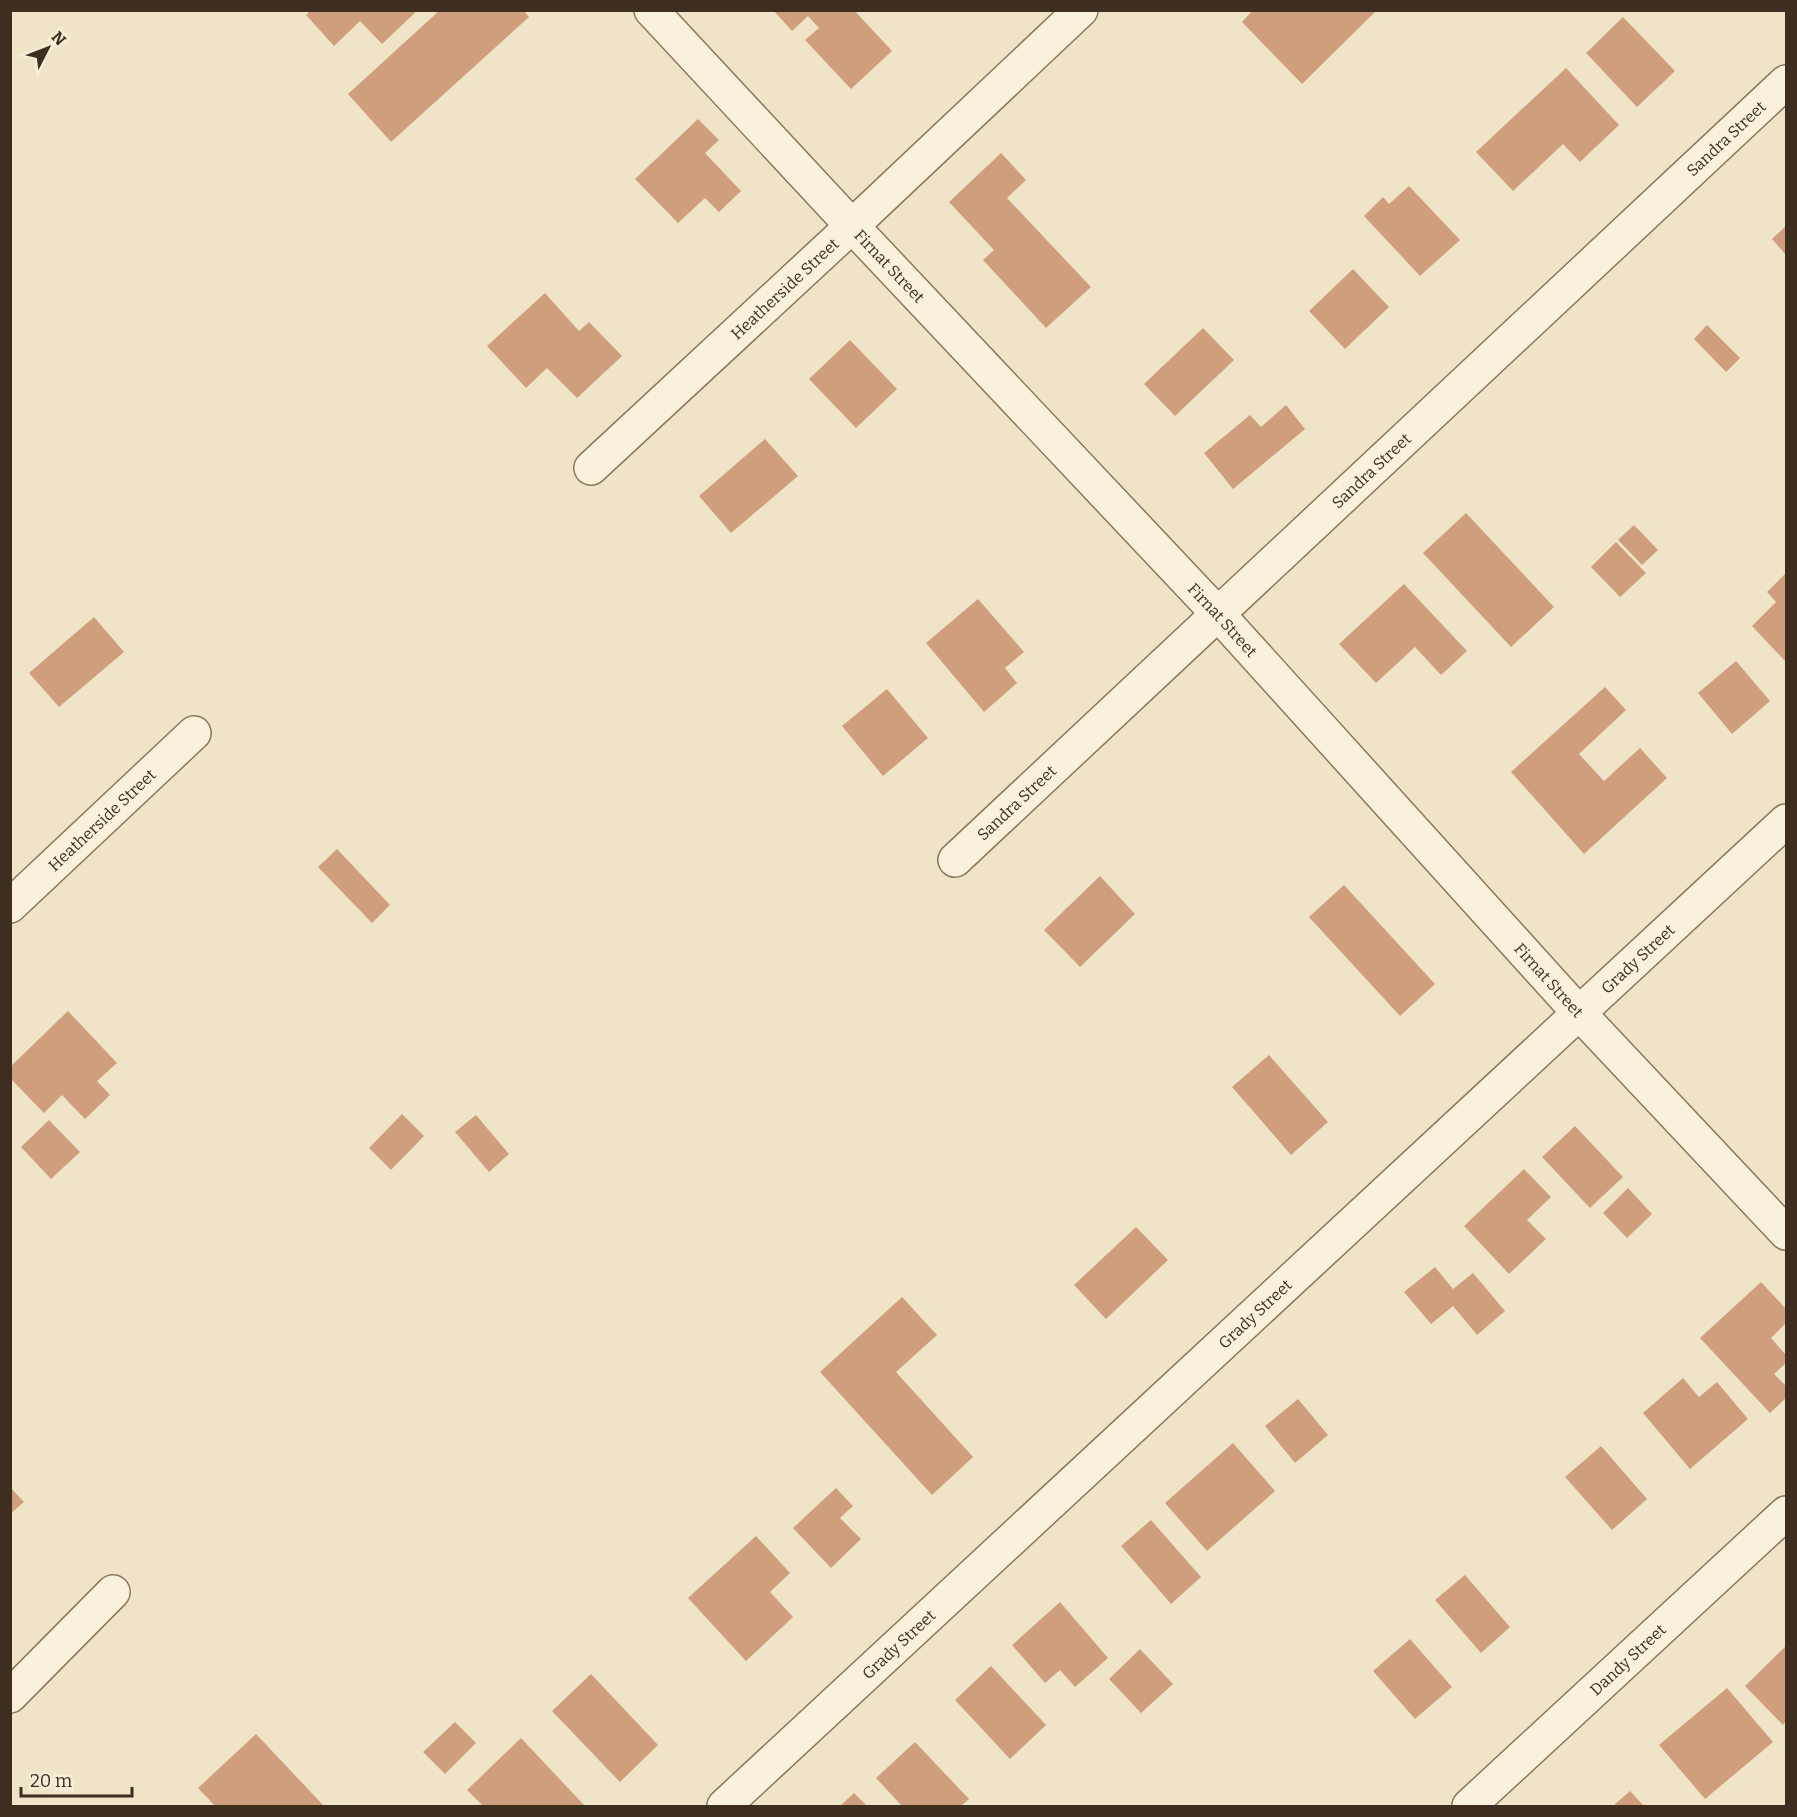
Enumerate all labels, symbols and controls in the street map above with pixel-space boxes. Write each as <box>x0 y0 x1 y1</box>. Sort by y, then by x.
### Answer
north arrow <box>18 18 78 78</box>
text: N <box>48 27 70 49</box>
street label: Sandra Street <box>1683 97 1770 180</box>
street label: Firnat Street <box>850 226 928 307</box>
street label: Heatherside Street <box>727 234 843 344</box>
street label: Sandra Street <box>1328 429 1415 512</box>
street label: Firnat Street <box>1184 579 1261 661</box>
street label: Sandra Street <box>973 761 1060 845</box>
street label: Heatherside Street <box>45 765 160 875</box>
street label: Grady Street <box>1597 920 1679 998</box>
street label: Firnat Street <box>1510 939 1587 1021</box>
street label: Grady Street <box>1215 1275 1296 1353</box>
street label: Grady Street <box>858 1606 940 1683</box>
street label: Dandy Street <box>1586 1620 1670 1699</box>
scale bar <box>21 1760 132 1798</box>
text: 20 m <box>30 1770 72 1792</box>

